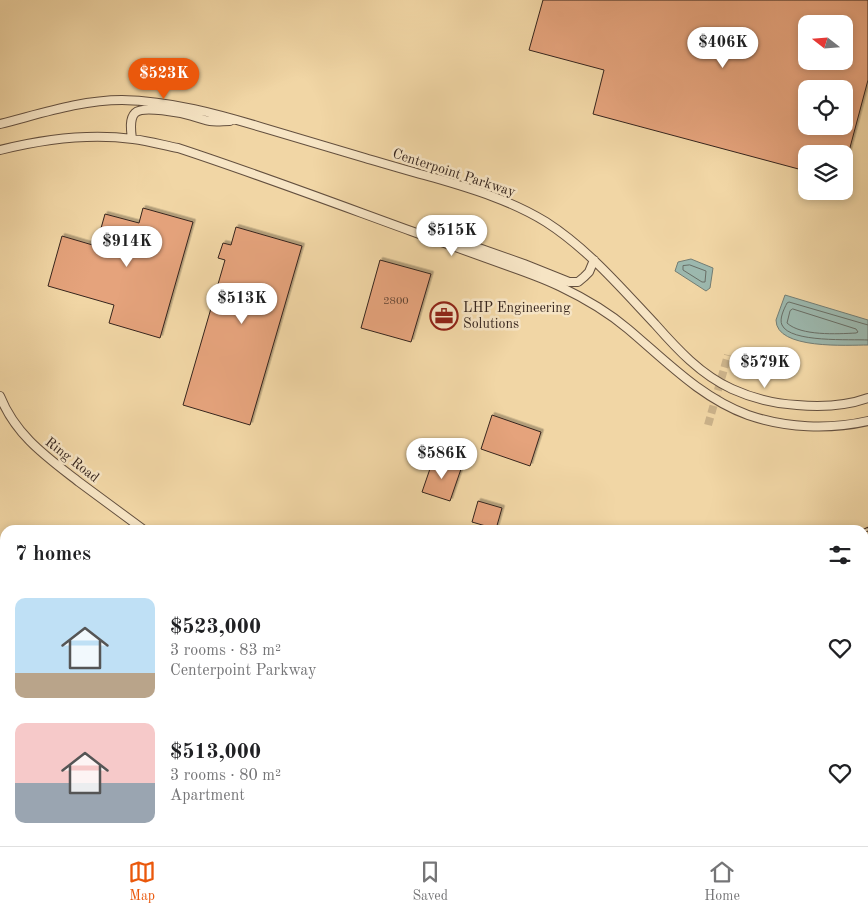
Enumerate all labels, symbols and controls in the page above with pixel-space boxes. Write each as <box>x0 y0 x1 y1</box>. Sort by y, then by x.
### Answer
north arrow <box>798 15 852 70</box>
map controls <box>798 15 853 200</box>
pin: $406K <box>688 27 758 69</box>
text: $406K <box>698 35 748 51</box>
pin: $523K <box>129 58 199 100</box>
text: $523K <box>139 66 189 82</box>
button: locate <box>798 80 853 135</box>
button: layers <box>798 145 853 200</box>
street label: Centerpoint Parkway <box>391 147 518 200</box>
pin: $515K <box>417 214 487 257</box>
text: $515K <box>427 223 477 239</box>
pin: $914K <box>92 226 162 268</box>
text: $914K <box>102 234 152 250</box>
pin: $513K <box>207 282 277 325</box>
text: $513K <box>217 291 267 307</box>
house number: 2800 <box>383 296 409 307</box>
office icon: LHP Engineering Solutions <box>429 301 459 331</box>
place label: LHP Engineering Solutions <box>463 301 571 331</box>
pin: $579K <box>730 346 800 389</box>
text: $579K <box>740 355 790 371</box>
street label: Ring Road <box>42 435 102 485</box>
pin: $586K <box>407 438 477 480</box>
text: $586K <box>417 446 467 462</box>
icon: filters <box>826 541 854 569</box>
text: 7 homes <box>15 544 91 565</box>
text: $523,000 <box>170 617 261 638</box>
icon: home <box>55 618 115 678</box>
icon: heart <box>826 634 854 662</box>
text: 3 rooms · 83 m² <box>170 643 281 659</box>
text: Centerpoint Parkway <box>170 663 317 679</box>
text: $513,000 <box>170 742 261 763</box>
icon: home <box>55 743 115 803</box>
icon: heart <box>826 759 854 787</box>
text: 3 rooms · 80 m² <box>170 768 281 784</box>
text: Apartment <box>170 788 245 804</box>
tab: Map <box>128 858 156 905</box>
tab: Saved <box>412 858 448 905</box>
tab: Home <box>704 858 740 905</box>

